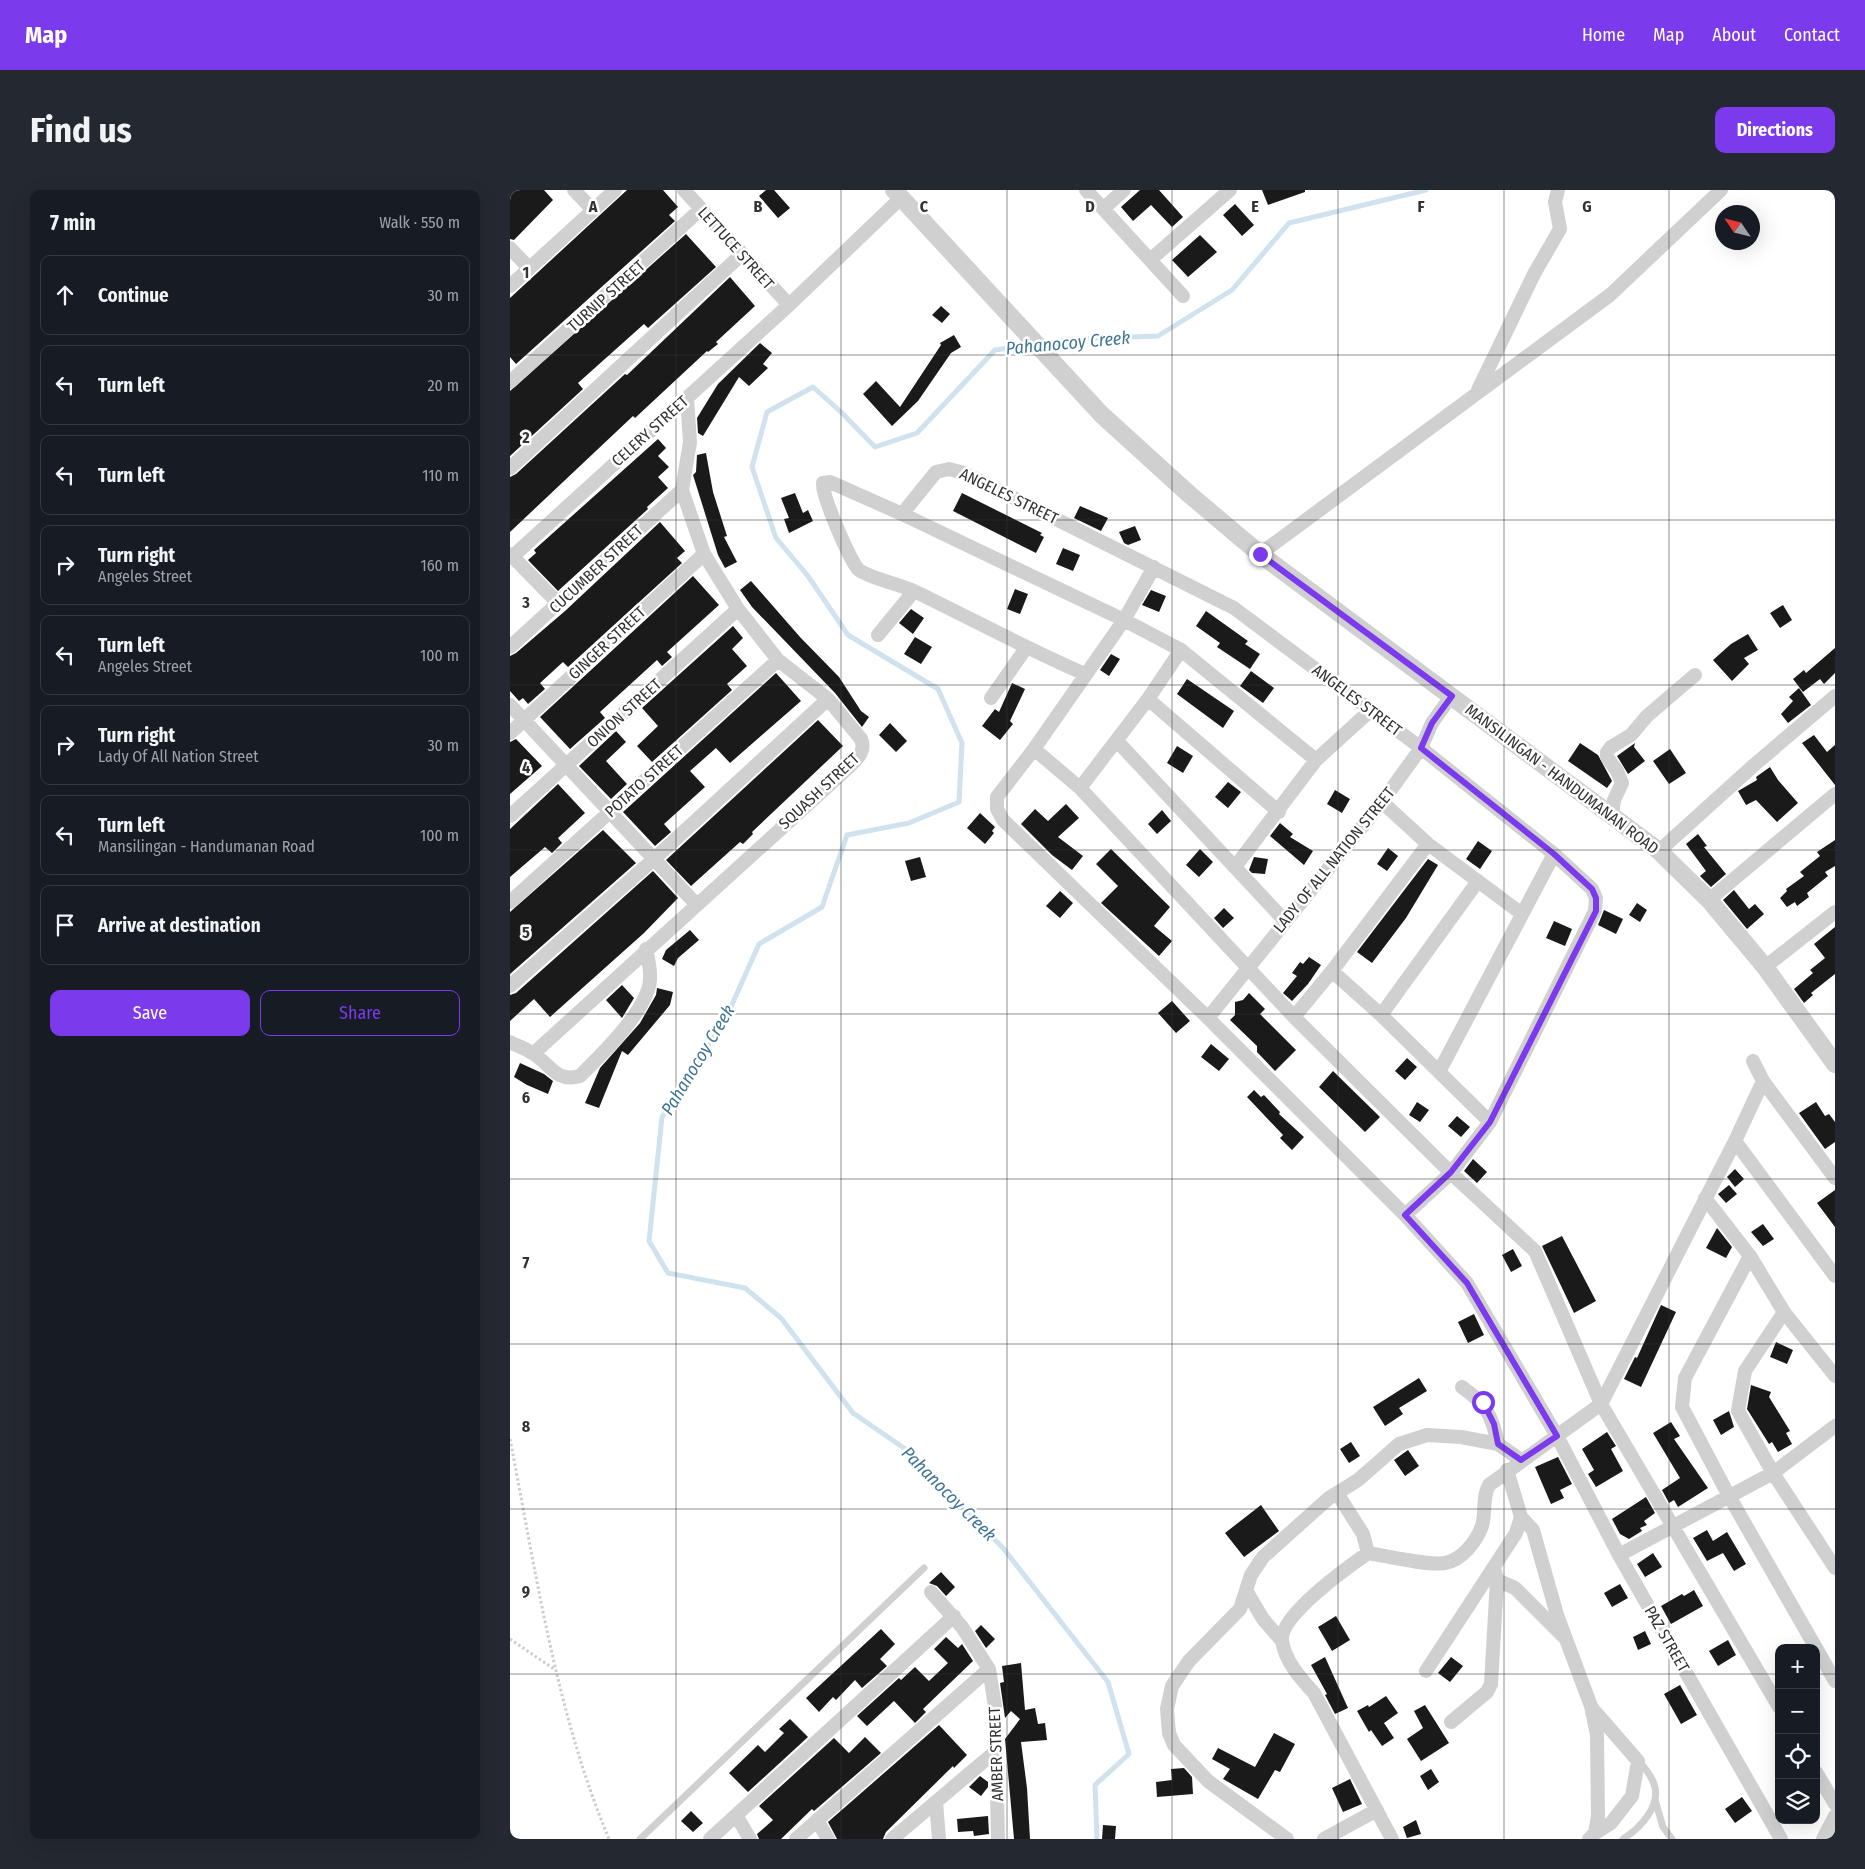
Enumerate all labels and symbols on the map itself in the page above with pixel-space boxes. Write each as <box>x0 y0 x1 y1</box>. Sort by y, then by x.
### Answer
text: A <box>588 197 598 216</box>
text: B <box>754 197 763 216</box>
text: C <box>920 197 929 216</box>
text: D <box>1085 197 1095 216</box>
text: E <box>1251 197 1259 216</box>
text: F <box>1417 197 1425 216</box>
text: G <box>1582 197 1592 216</box>
street label: LETTUCE STREET <box>694 203 778 294</box>
north arrow <box>1715 205 1760 250</box>
street label: TURNIP STREET <box>563 256 649 336</box>
text: 1 <box>523 263 529 282</box>
water label: Pahanocoy Creek <box>1005 327 1131 359</box>
street label: CELERY STREET <box>608 391 693 470</box>
text: 2 <box>521 428 530 447</box>
street label: ANGELES STREET <box>957 464 1062 528</box>
street label: CUCUMBER STREET <box>545 520 647 617</box>
route end <box>1249 543 1272 566</box>
text: 3 <box>521 593 530 612</box>
street label: GINGER STREET <box>565 602 650 683</box>
street label: ANGELES STREET <box>1309 660 1406 740</box>
street label: ONION STREET <box>583 674 666 751</box>
street label: MANSILINGAN - HANDUMANAN ROAD <box>1461 700 1663 858</box>
street label: POTATO STREET <box>601 740 688 821</box>
street label: SQUASH STREET <box>775 748 864 833</box>
text: 4 <box>522 758 530 777</box>
street label: LADY OF ALL NATION STREET <box>1269 783 1399 937</box>
text: 5 <box>522 923 530 942</box>
water label: Pahanocoy Creek <box>656 1001 740 1119</box>
text: 6 <box>522 1088 530 1107</box>
text: 7 <box>523 1253 530 1272</box>
route start <box>1472 1391 1495 1414</box>
text: 8 <box>522 1417 531 1436</box>
water label: Pahanocoy Creek <box>897 1442 1001 1546</box>
text: 9 <box>522 1582 530 1601</box>
street label: PAZ STREET <box>1640 1603 1694 1676</box>
street label: AMBER STREET <box>985 1706 1007 1802</box>

